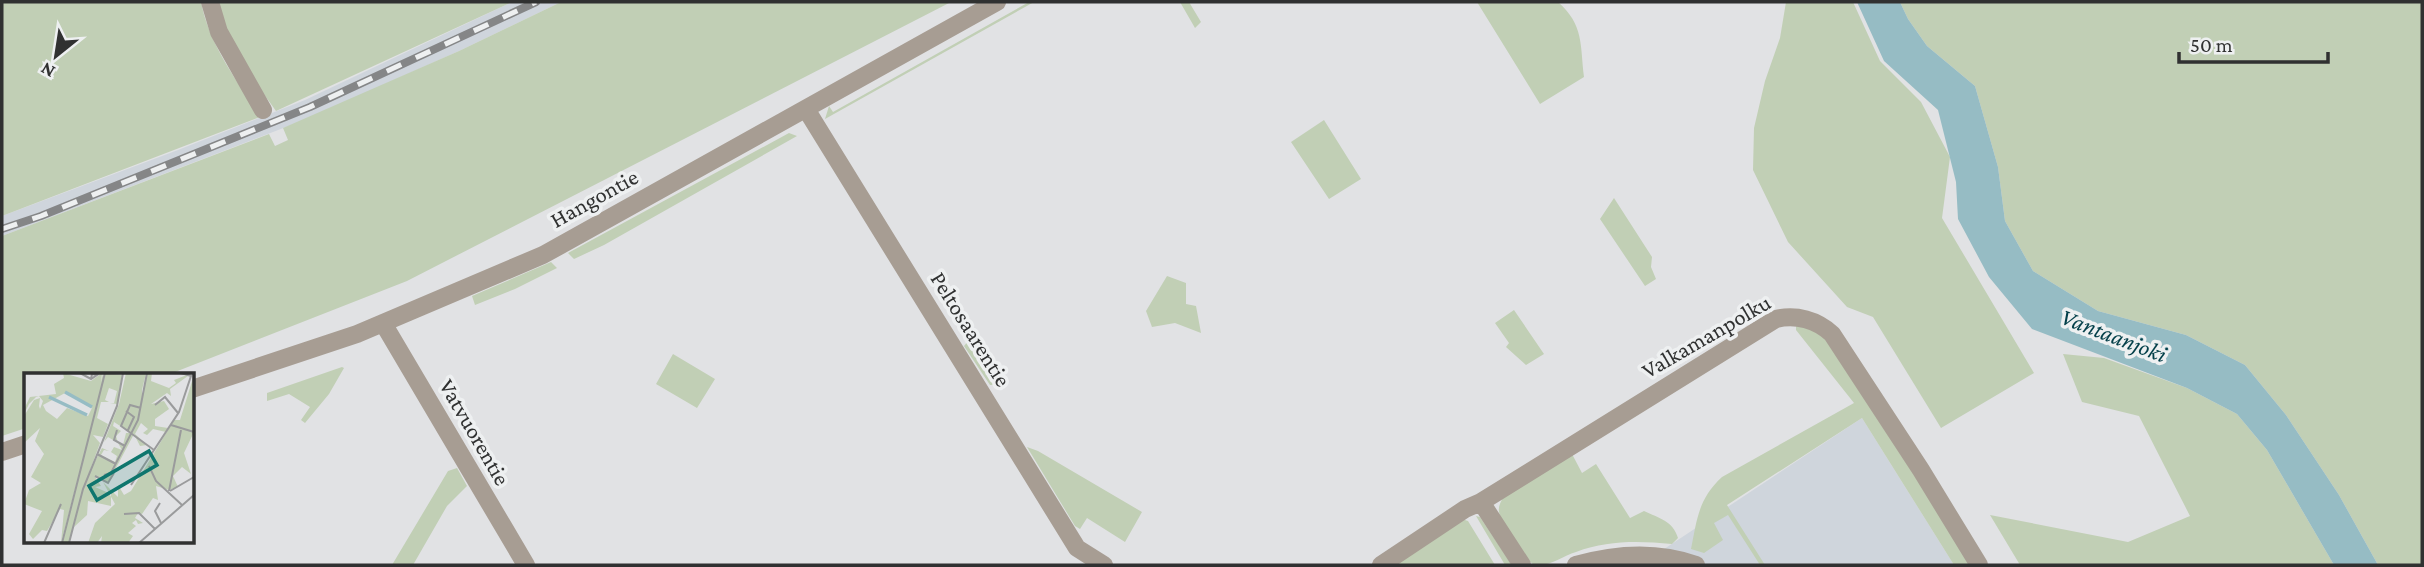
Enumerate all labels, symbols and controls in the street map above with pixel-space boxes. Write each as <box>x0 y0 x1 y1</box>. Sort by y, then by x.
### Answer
north arrow <box>21 21 91 91</box>
scale bar <box>2179 21 2328 65</box>
text: 50 m <box>2190 33 2233 57</box>
text: N <box>37 58 59 83</box>
street label: Hangontie <box>545 163 643 233</box>
street label: Peltosaarentie <box>925 267 1017 391</box>
street label: Valkamanpolku <box>1637 289 1775 383</box>
water label: Vantaanjoki <box>2057 303 2171 369</box>
inset map <box>24 373 194 542</box>
street label: Vatvuorentie <box>434 374 516 490</box>

